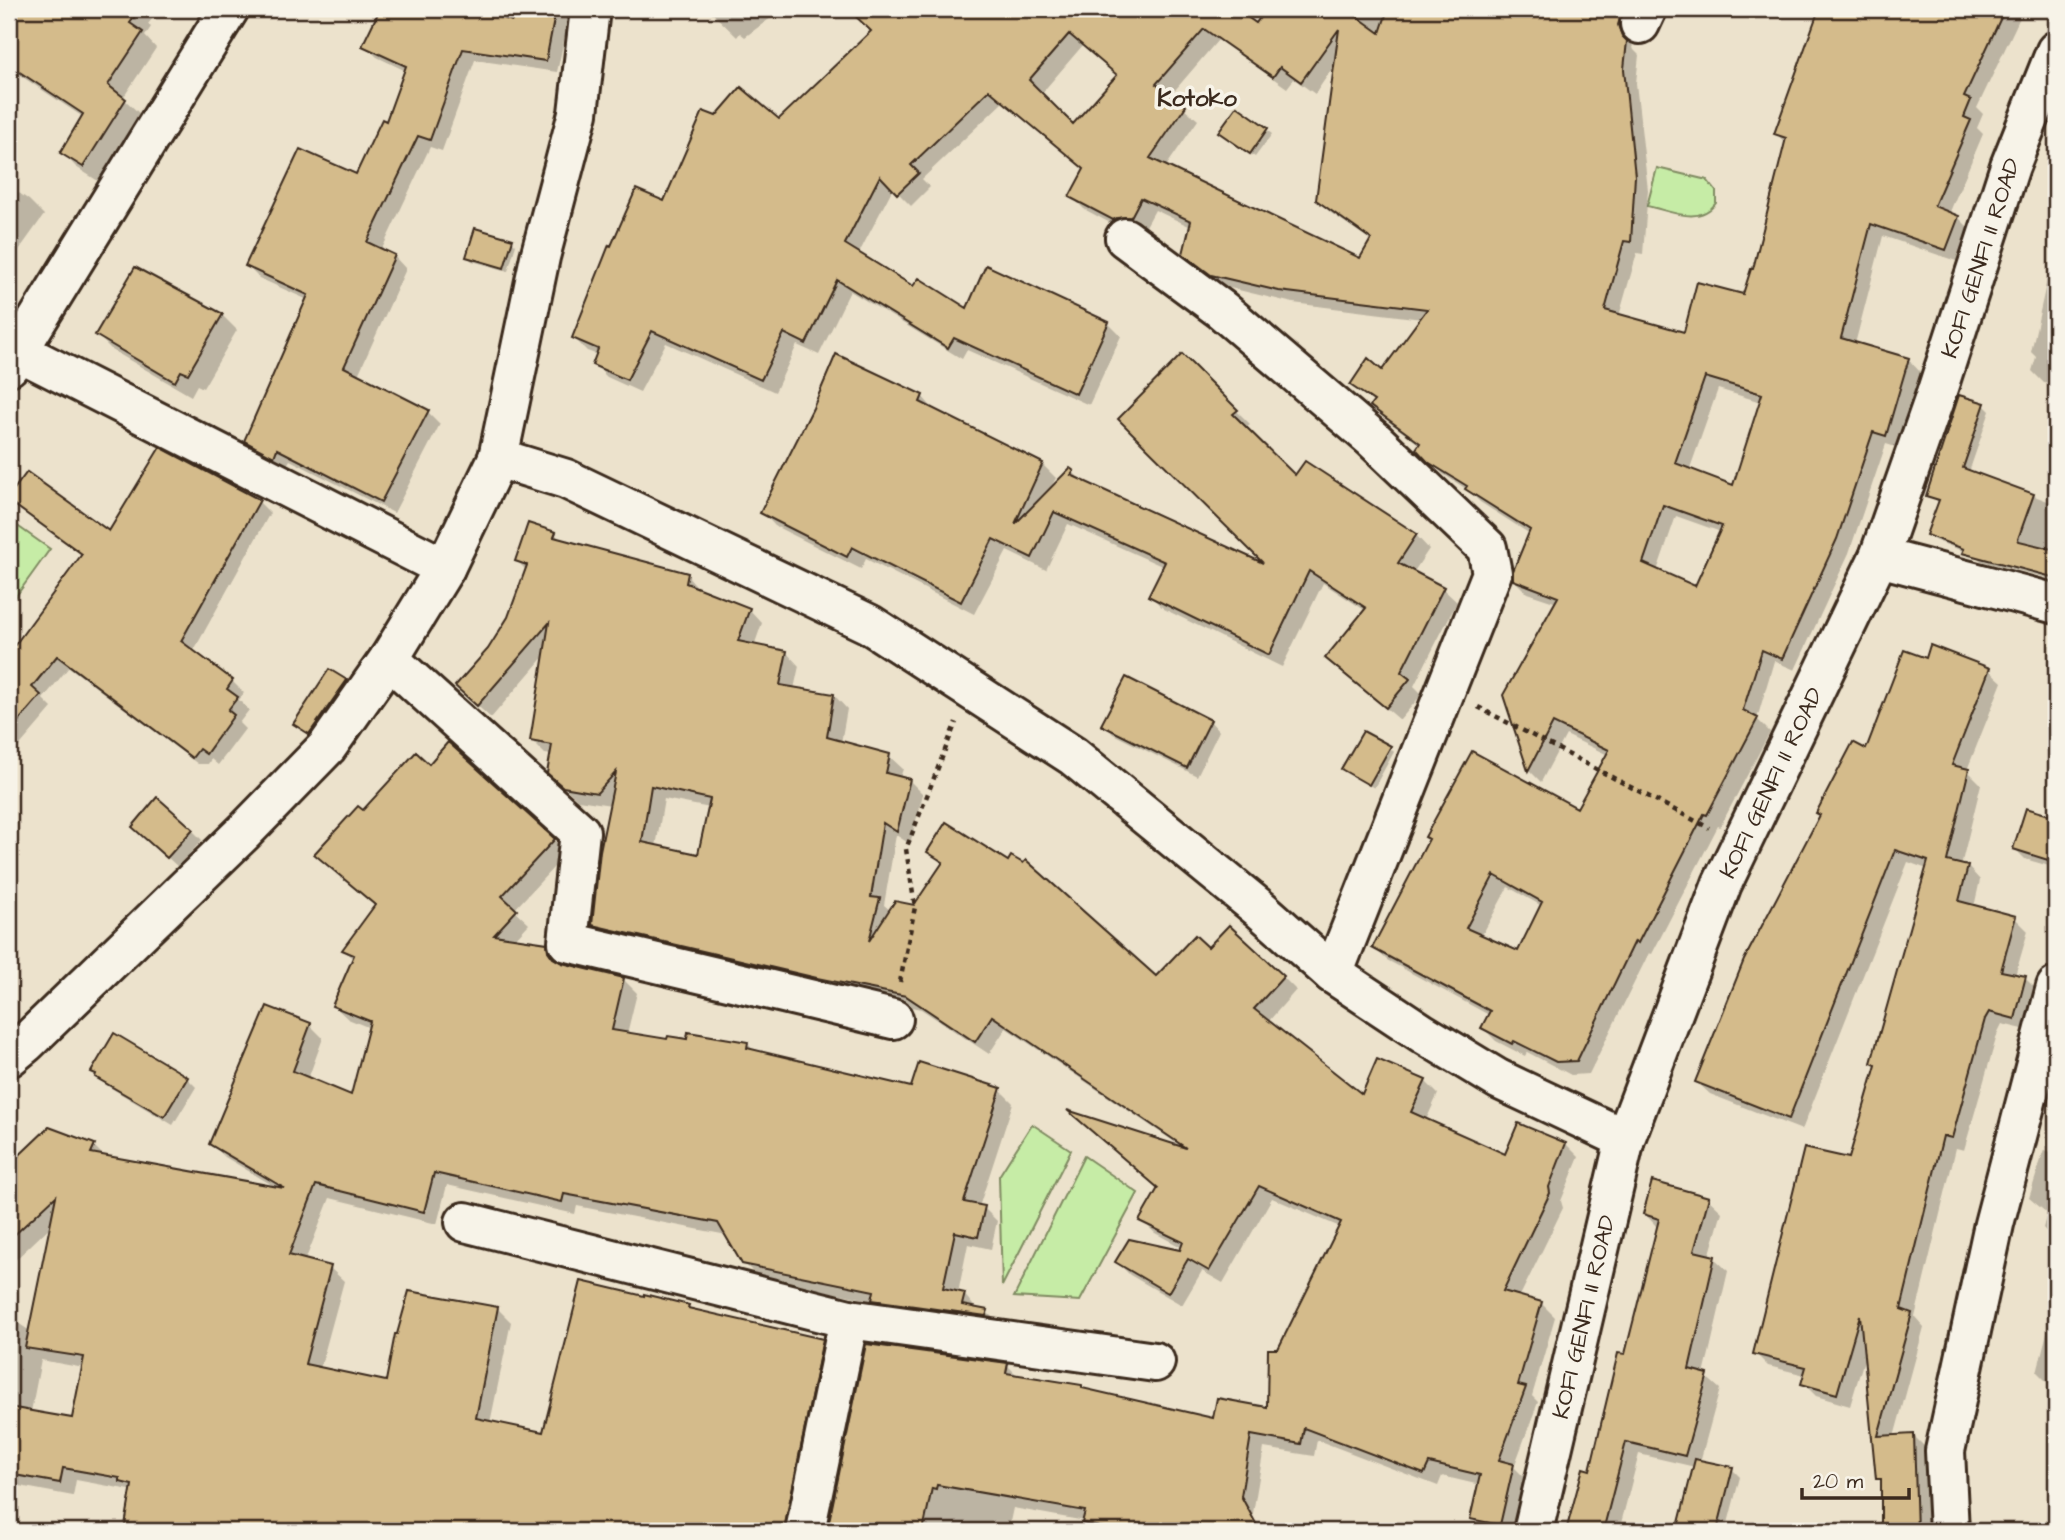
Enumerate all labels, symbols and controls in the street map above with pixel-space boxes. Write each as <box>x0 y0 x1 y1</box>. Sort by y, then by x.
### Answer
district label: Kotoko <box>1157 82 1237 116</box>
street label: KOFI GENFI II ROAD <box>1934 153 2029 362</box>
street label: KOFI GENFI II ROAD <box>1712 682 1831 884</box>
street label: KOFI GENFI II ROAD <box>1545 1212 1624 1422</box>
scale bar <box>1802 1456 1909 1500</box>
text: 20 m <box>1813 1467 1864 1496</box>

